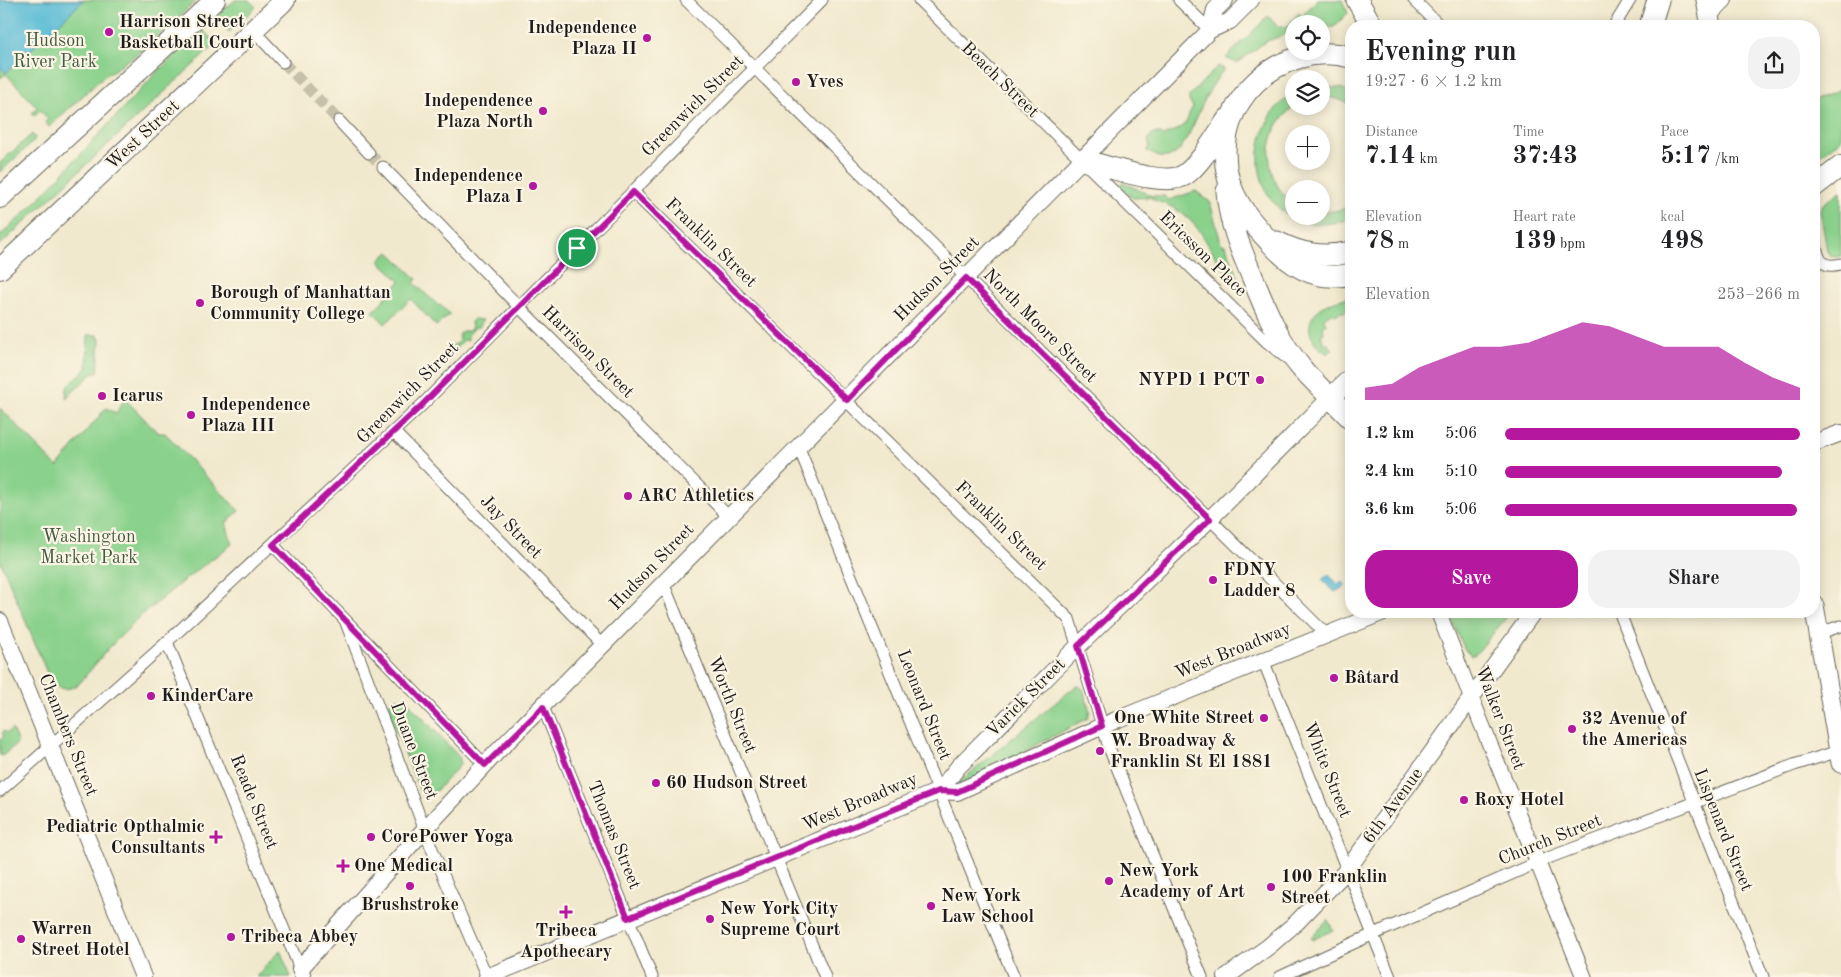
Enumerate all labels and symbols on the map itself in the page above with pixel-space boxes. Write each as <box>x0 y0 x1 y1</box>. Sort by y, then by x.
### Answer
place label: Harrison Street Basketball Court <box>119 13 254 52</box>
place label: Independence Plaza II <box>527 19 637 58</box>
marker: Harrison Street Basketball Court <box>103 26 115 38</box>
park label: Hudson River Park <box>13 32 97 71</box>
marker: Independence Plaza II <box>641 32 653 44</box>
street label: Beach Street <box>958 39 1042 121</box>
street label: Greenwich Street <box>639 52 747 160</box>
place label: Yves <box>806 73 844 91</box>
marker: Yves <box>790 76 802 88</box>
place label: Independence Plaza North <box>423 92 533 131</box>
street label: West Street <box>103 97 183 173</box>
marker: Independence Plaza North <box>537 105 549 117</box>
place label: Independence Plaza I <box>413 167 523 206</box>
marker: Independence Plaza I <box>527 180 539 192</box>
street label: Franklin Street <box>662 195 760 291</box>
street label: Ericsson Place <box>1156 208 1250 300</box>
pin <box>556 227 598 269</box>
street label: Hudson Street <box>891 233 983 325</box>
street label: North Moore Street <box>980 266 1100 386</box>
place label: Borough of Manhattan Community College <box>210 284 391 323</box>
marker: Borough of Manhattan Community College <box>194 297 206 309</box>
street label: Harrison Street <box>539 303 637 401</box>
street label: Greenwich Street <box>354 339 462 447</box>
place label: NYPD 1 PCT <box>1138 371 1250 389</box>
marker: NYPD 1 PCT <box>1254 374 1266 386</box>
place label: Icarus <box>112 387 163 405</box>
marker: Icarus <box>96 390 108 402</box>
place label: Independence Plaza III <box>201 396 311 435</box>
marker: Independence Plaza III <box>185 409 197 421</box>
street label: Franklin Street <box>952 478 1050 574</box>
place label: ARC Athletics <box>638 487 754 505</box>
marker: ARC Athletics <box>622 490 634 502</box>
street label: Jay Street <box>477 492 545 562</box>
street label: Hudson Street <box>606 520 698 614</box>
park label: Washington Market Park <box>40 528 138 567</box>
place label: FDNY Ladder 8 <box>1223 561 1295 600</box>
marker: FDNY Ladder 8 <box>1207 574 1219 586</box>
street label: West Broadway <box>1172 619 1294 682</box>
street label: Leonard Street <box>894 647 954 763</box>
street label: Worth Street <box>704 654 760 756</box>
street label: Varick Street <box>983 655 1069 741</box>
street label: Walker Street <box>1472 664 1528 772</box>
place label: Bâtard <box>1344 669 1399 687</box>
street label: Chambers Street <box>35 671 101 799</box>
marker: Bâtard <box>1328 672 1340 684</box>
place label: KinderCare <box>161 687 254 705</box>
marker: KinderCare <box>145 690 157 702</box>
street label: Duane Street <box>387 700 441 802</box>
place label: One White Street <box>1114 709 1254 727</box>
place label: 32 Avenue of the Americas <box>1582 710 1688 749</box>
marker: One White Street <box>1258 712 1270 724</box>
street label: White Street <box>1300 720 1354 820</box>
marker: 32 Avenue of the Americas <box>1566 723 1578 735</box>
place label: W. Broadway & Franklin St El 1881 <box>1110 732 1273 771</box>
marker: W. Broadway & Franklin St El 1881 <box>1094 745 1106 757</box>
street label: Reade Street <box>227 752 281 852</box>
street label: 6th Avenue <box>1360 765 1426 847</box>
street label: Lispenard Street <box>1690 766 1756 894</box>
street label: West Broadway <box>800 769 921 834</box>
place label: 60 Hudson Street <box>666 774 808 792</box>
marker: 60 Hudson Street <box>650 777 662 789</box>
street label: Thomas Street <box>584 778 644 892</box>
place label: Roxy Hotel <box>1474 791 1564 809</box>
marker: Roxy Hotel <box>1458 794 1470 806</box>
street label: Church Street <box>1496 811 1604 869</box>
place label: Pediatric Opthalmic Consultants <box>45 818 205 857</box>
place label: CorePower Yoga <box>381 828 513 846</box>
marker: Pediatric Opthalmic Consultants <box>209 830 223 844</box>
marker: CorePower Yoga <box>365 831 377 843</box>
place label: One Medical <box>354 857 453 875</box>
marker: One Medical <box>336 859 350 873</box>
place label: New York Academy of Art <box>1119 862 1245 901</box>
place label: 100 Franklin Street <box>1281 868 1387 907</box>
marker: New York Academy of Art <box>1103 875 1115 887</box>
marker: Brushstroke <box>404 880 416 892</box>
marker: 100 Franklin Street <box>1265 881 1277 893</box>
place label: New York Law School <box>941 887 1035 926</box>
place label: Brushstroke <box>361 896 459 914</box>
place label: New York City Supreme Court <box>720 900 841 939</box>
marker: New York Law School <box>925 900 937 912</box>
marker: Tribeca Apothecary <box>560 906 572 918</box>
marker: New York City Supreme Court <box>704 913 716 925</box>
place label: Warren Street Hotel <box>31 920 130 959</box>
place label: Tribeca Apothecary <box>520 922 612 961</box>
place label: Tribeca Abbey <box>241 928 358 946</box>
marker: Tribeca Abbey <box>225 931 237 943</box>
marker: Warren Street Hotel <box>15 933 27 945</box>

